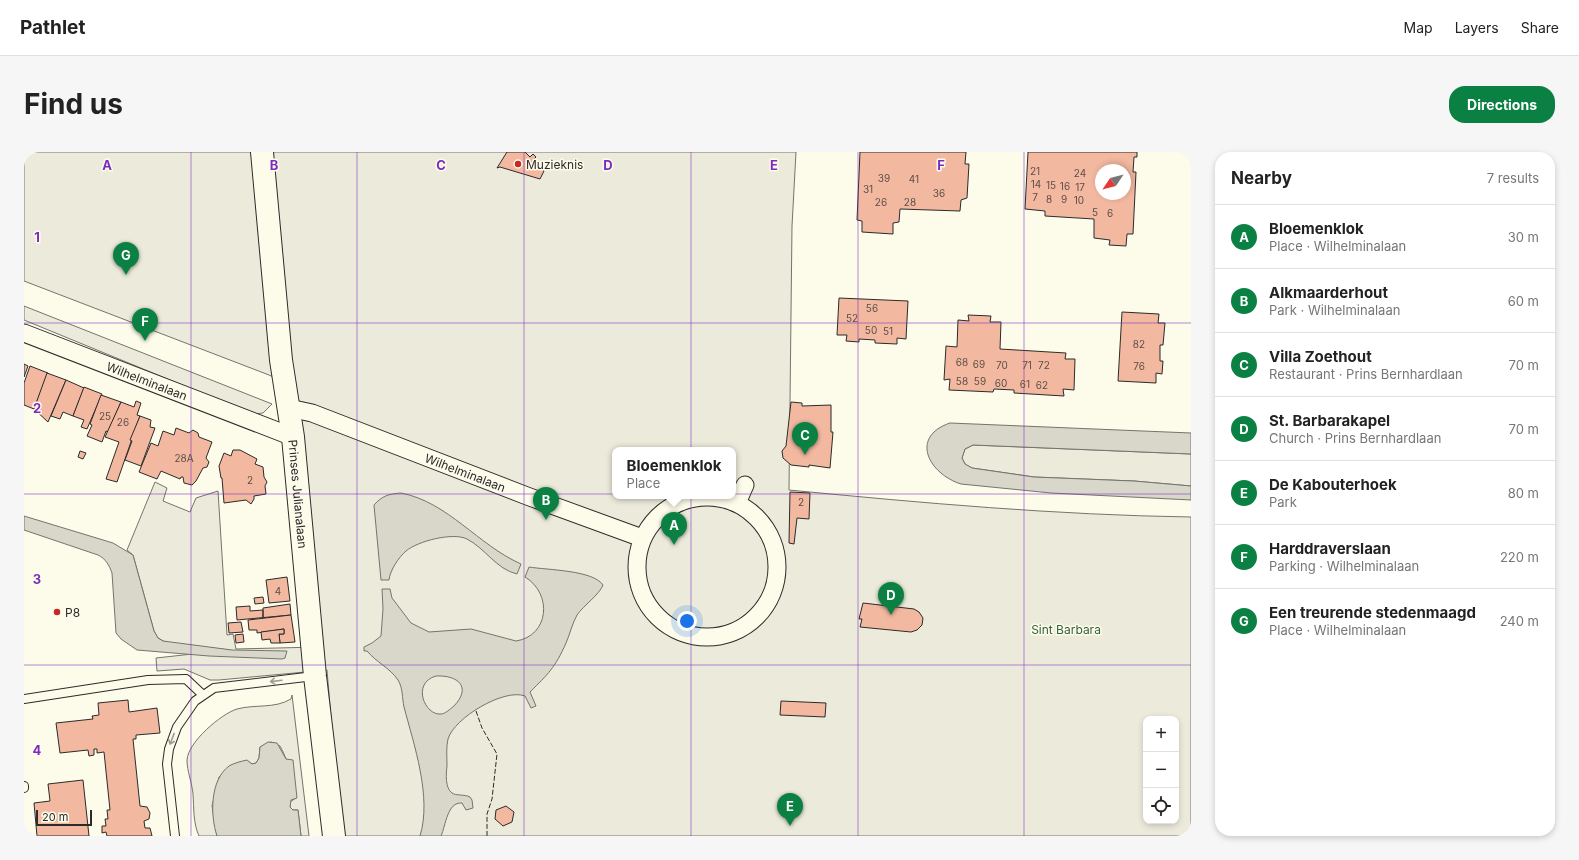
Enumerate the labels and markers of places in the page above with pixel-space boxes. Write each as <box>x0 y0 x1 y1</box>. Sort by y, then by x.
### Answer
place label: Muzieknis <box>526 157 583 172</box>
marker: Muzieknis <box>513 159 523 169</box>
pin: G <box>113 242 139 275</box>
pin: F <box>132 308 158 341</box>
pin: C <box>792 422 818 455</box>
pin: B <box>533 487 559 520</box>
pin: A <box>661 512 687 545</box>
pin: D <box>878 582 904 615</box>
place label: P8 <box>65 605 80 620</box>
marker: P8 <box>52 607 62 617</box>
pin: E <box>777 793 803 826</box>

